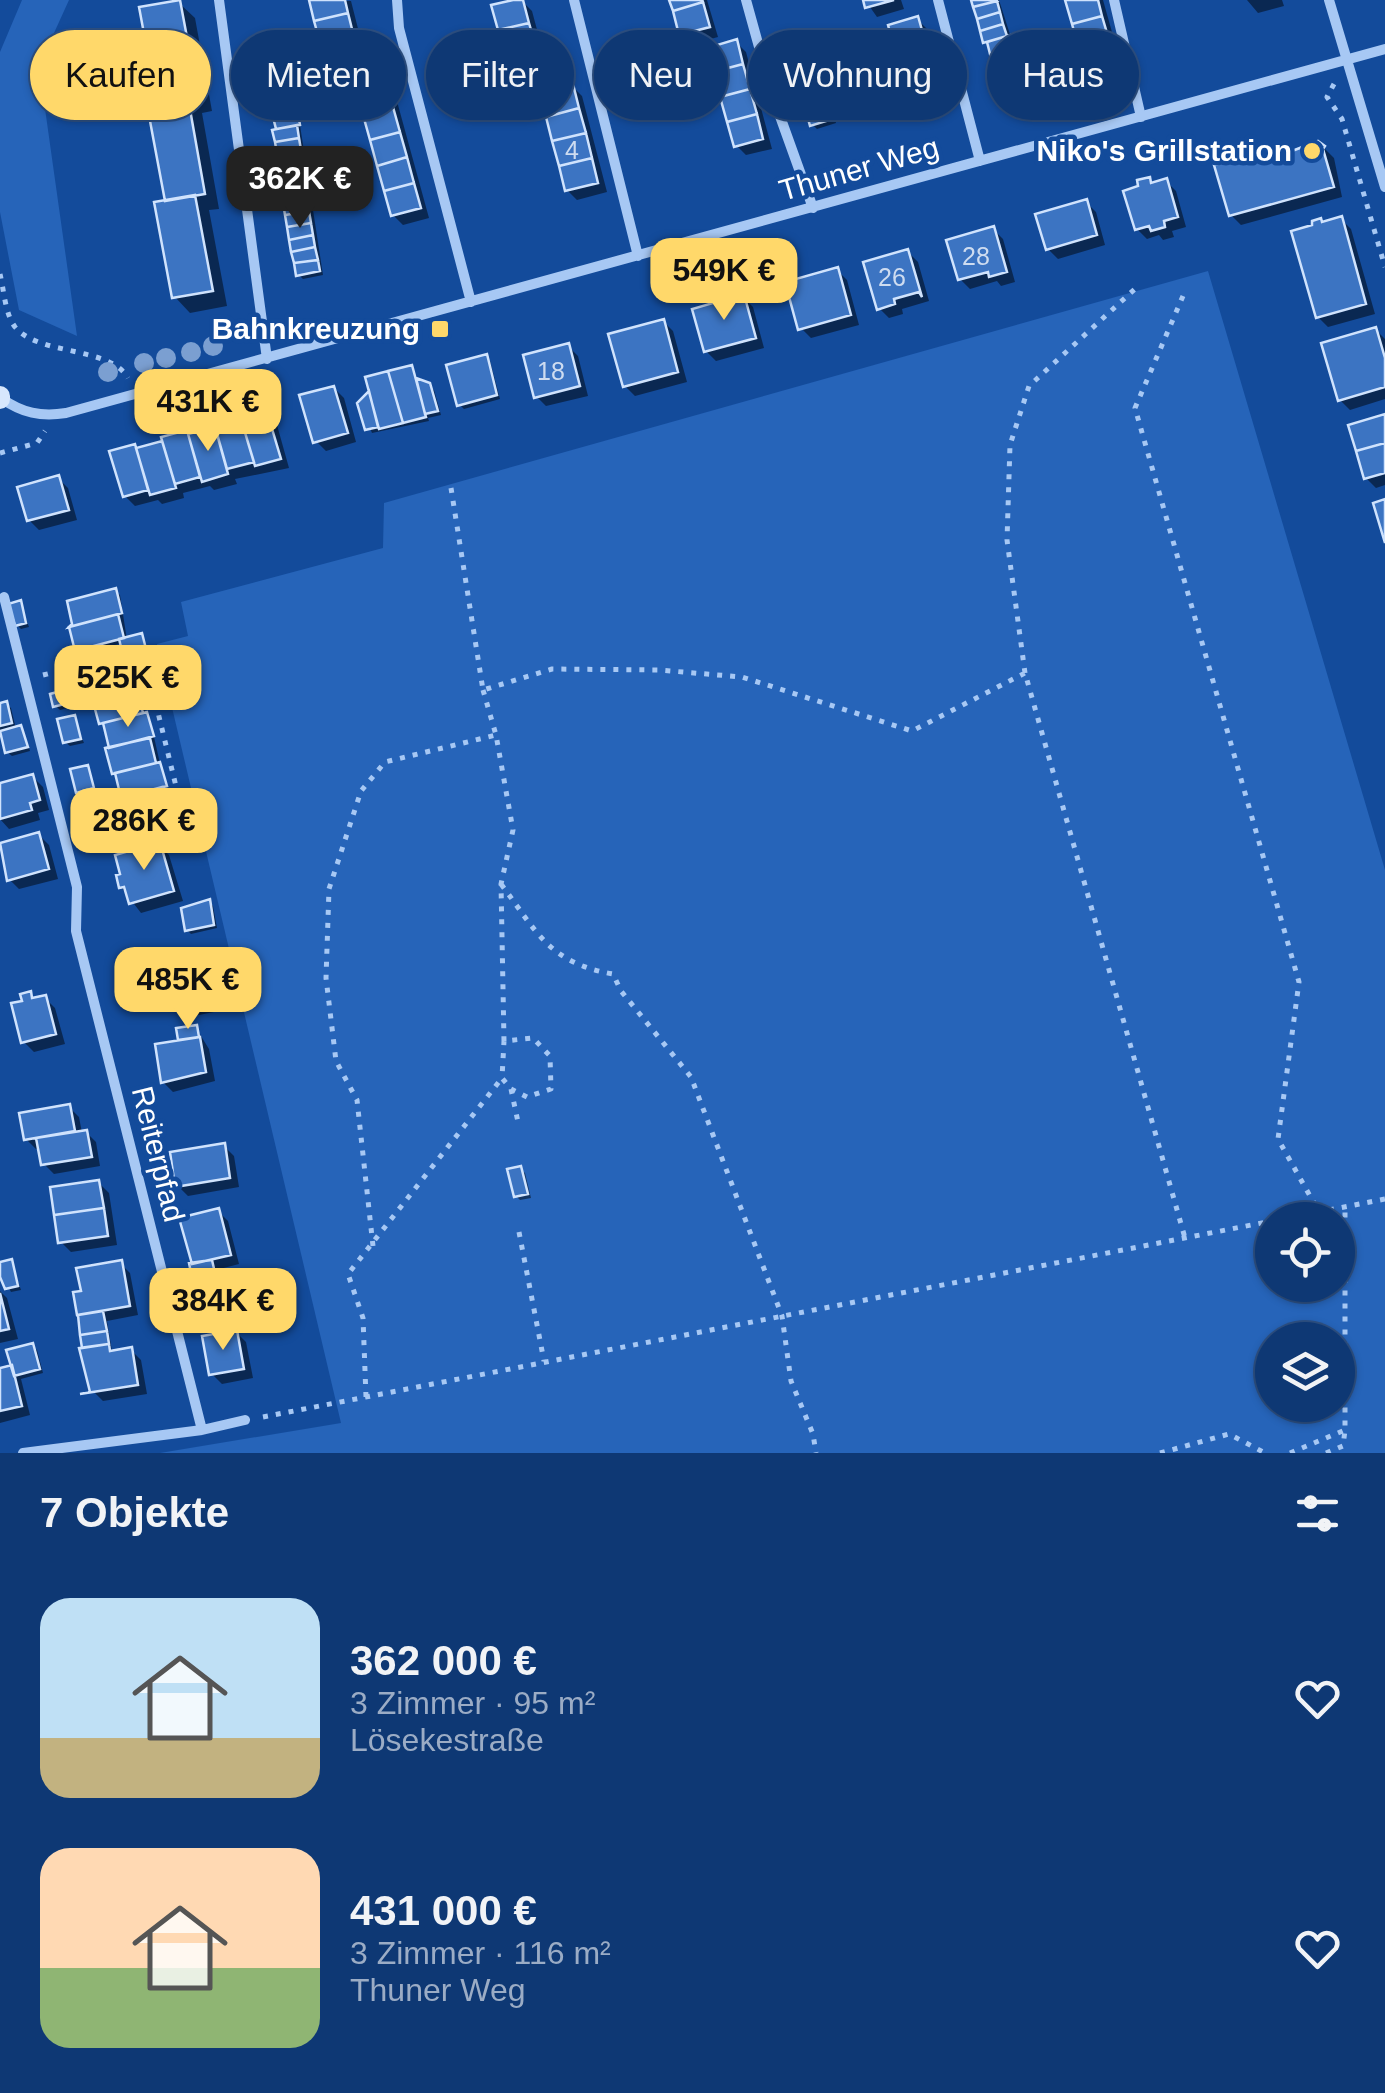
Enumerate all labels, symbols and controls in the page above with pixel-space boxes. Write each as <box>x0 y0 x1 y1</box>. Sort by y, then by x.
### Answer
chip: Kaufen <box>30 30 211 120</box>
chip: Mieten <box>231 30 406 120</box>
chip: Filter <box>426 30 574 120</box>
chip: Neu <box>594 30 728 120</box>
chip: Wohnung <box>748 30 967 120</box>
chip: Haus <box>987 30 1139 120</box>
street label: Thuner Weg <box>775 130 942 207</box>
place label: Niko's Grillstation <box>1036 134 1292 167</box>
house number: 4 <box>565 136 579 164</box>
marker: Niko's Grillstation <box>1301 140 1323 162</box>
pin: 362K € <box>219 146 381 231</box>
text: 362K € <box>248 160 352 196</box>
pin: 549K € <box>643 238 805 323</box>
house number: 28 <box>962 242 990 270</box>
text: 549K € <box>672 252 776 288</box>
house number: 26 <box>878 263 906 291</box>
place label: Bahnkreuzung <box>212 312 420 345</box>
marker: Bahnkreuzung <box>429 318 451 340</box>
house number: 18 <box>537 357 565 385</box>
pin: 431K € <box>127 369 289 454</box>
text: 431K € <box>156 383 260 419</box>
pin: 525K € <box>47 645 209 730</box>
text: 525K € <box>76 659 180 695</box>
pin: 286K € <box>63 788 225 873</box>
text: 286K € <box>92 802 196 838</box>
pin: 485K € <box>107 947 269 1032</box>
text: 485K € <box>136 961 240 997</box>
street label: Reiterpfad <box>126 1083 191 1225</box>
map controls <box>1255 1202 1355 1422</box>
button: locate <box>1255 1202 1355 1302</box>
pin: 384K € <box>142 1268 304 1353</box>
text: 384K € <box>171 1282 275 1318</box>
button: layers <box>1255 1322 1355 1422</box>
icon: filters <box>1290 1486 1345 1541</box>
text: 7 Objekte <box>40 1489 229 1536</box>
text: 362 000 € <box>350 1637 537 1684</box>
icon: home <box>120 1638 240 1758</box>
icon: heart <box>1290 1671 1345 1726</box>
text: 3 Zimmer · 95 m² <box>350 1685 595 1721</box>
text: Lösekestraße <box>350 1722 544 1758</box>
text: 431 000 € <box>350 1887 537 1934</box>
icon: home <box>120 1888 240 2008</box>
icon: heart <box>1290 1921 1345 1976</box>
text: 3 Zimmer · 116 m² <box>350 1935 611 1971</box>
text: Thuner Weg <box>350 1972 526 2008</box>

